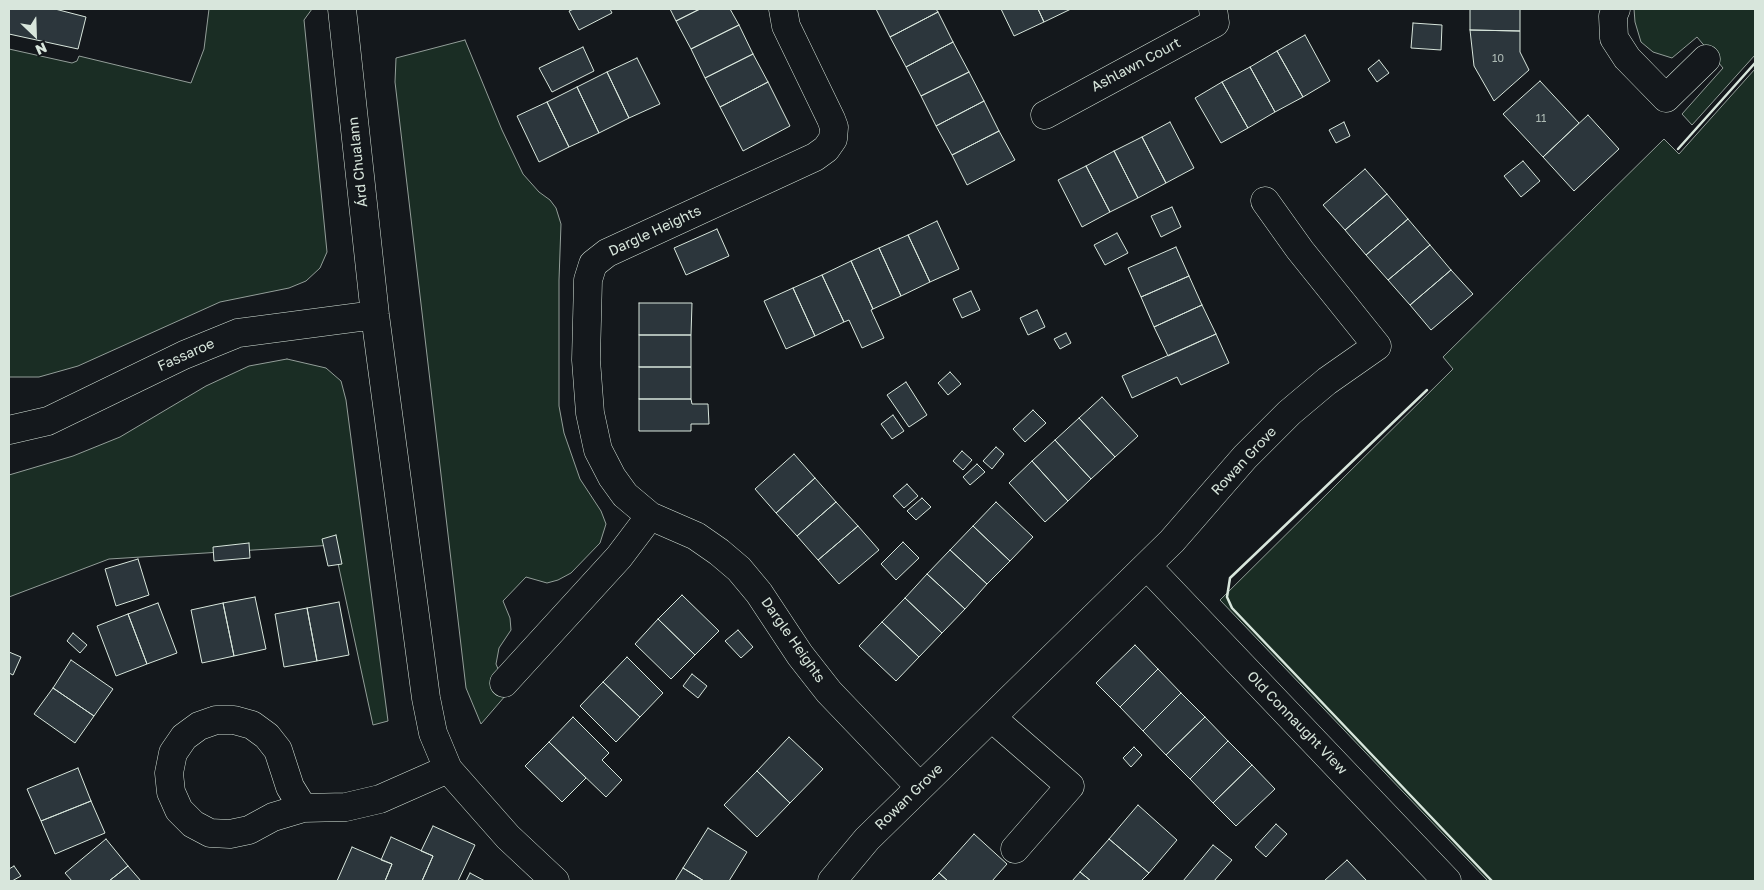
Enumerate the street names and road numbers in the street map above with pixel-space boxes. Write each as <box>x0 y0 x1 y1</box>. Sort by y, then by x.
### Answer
street label: Ashlawn Court <box>1088 34 1184 96</box>
street label: Árd Chualann <box>345 116 371 208</box>
street label: Dargle Heights <box>606 202 704 260</box>
street label: Fassaroe <box>155 335 217 375</box>
street label: Rowan Grove <box>1208 423 1280 499</box>
street label: Dargle Heights <box>757 594 829 686</box>
street label: Old Connaught View <box>1243 668 1351 778</box>
street label: Rowan Grove <box>872 760 946 834</box>

